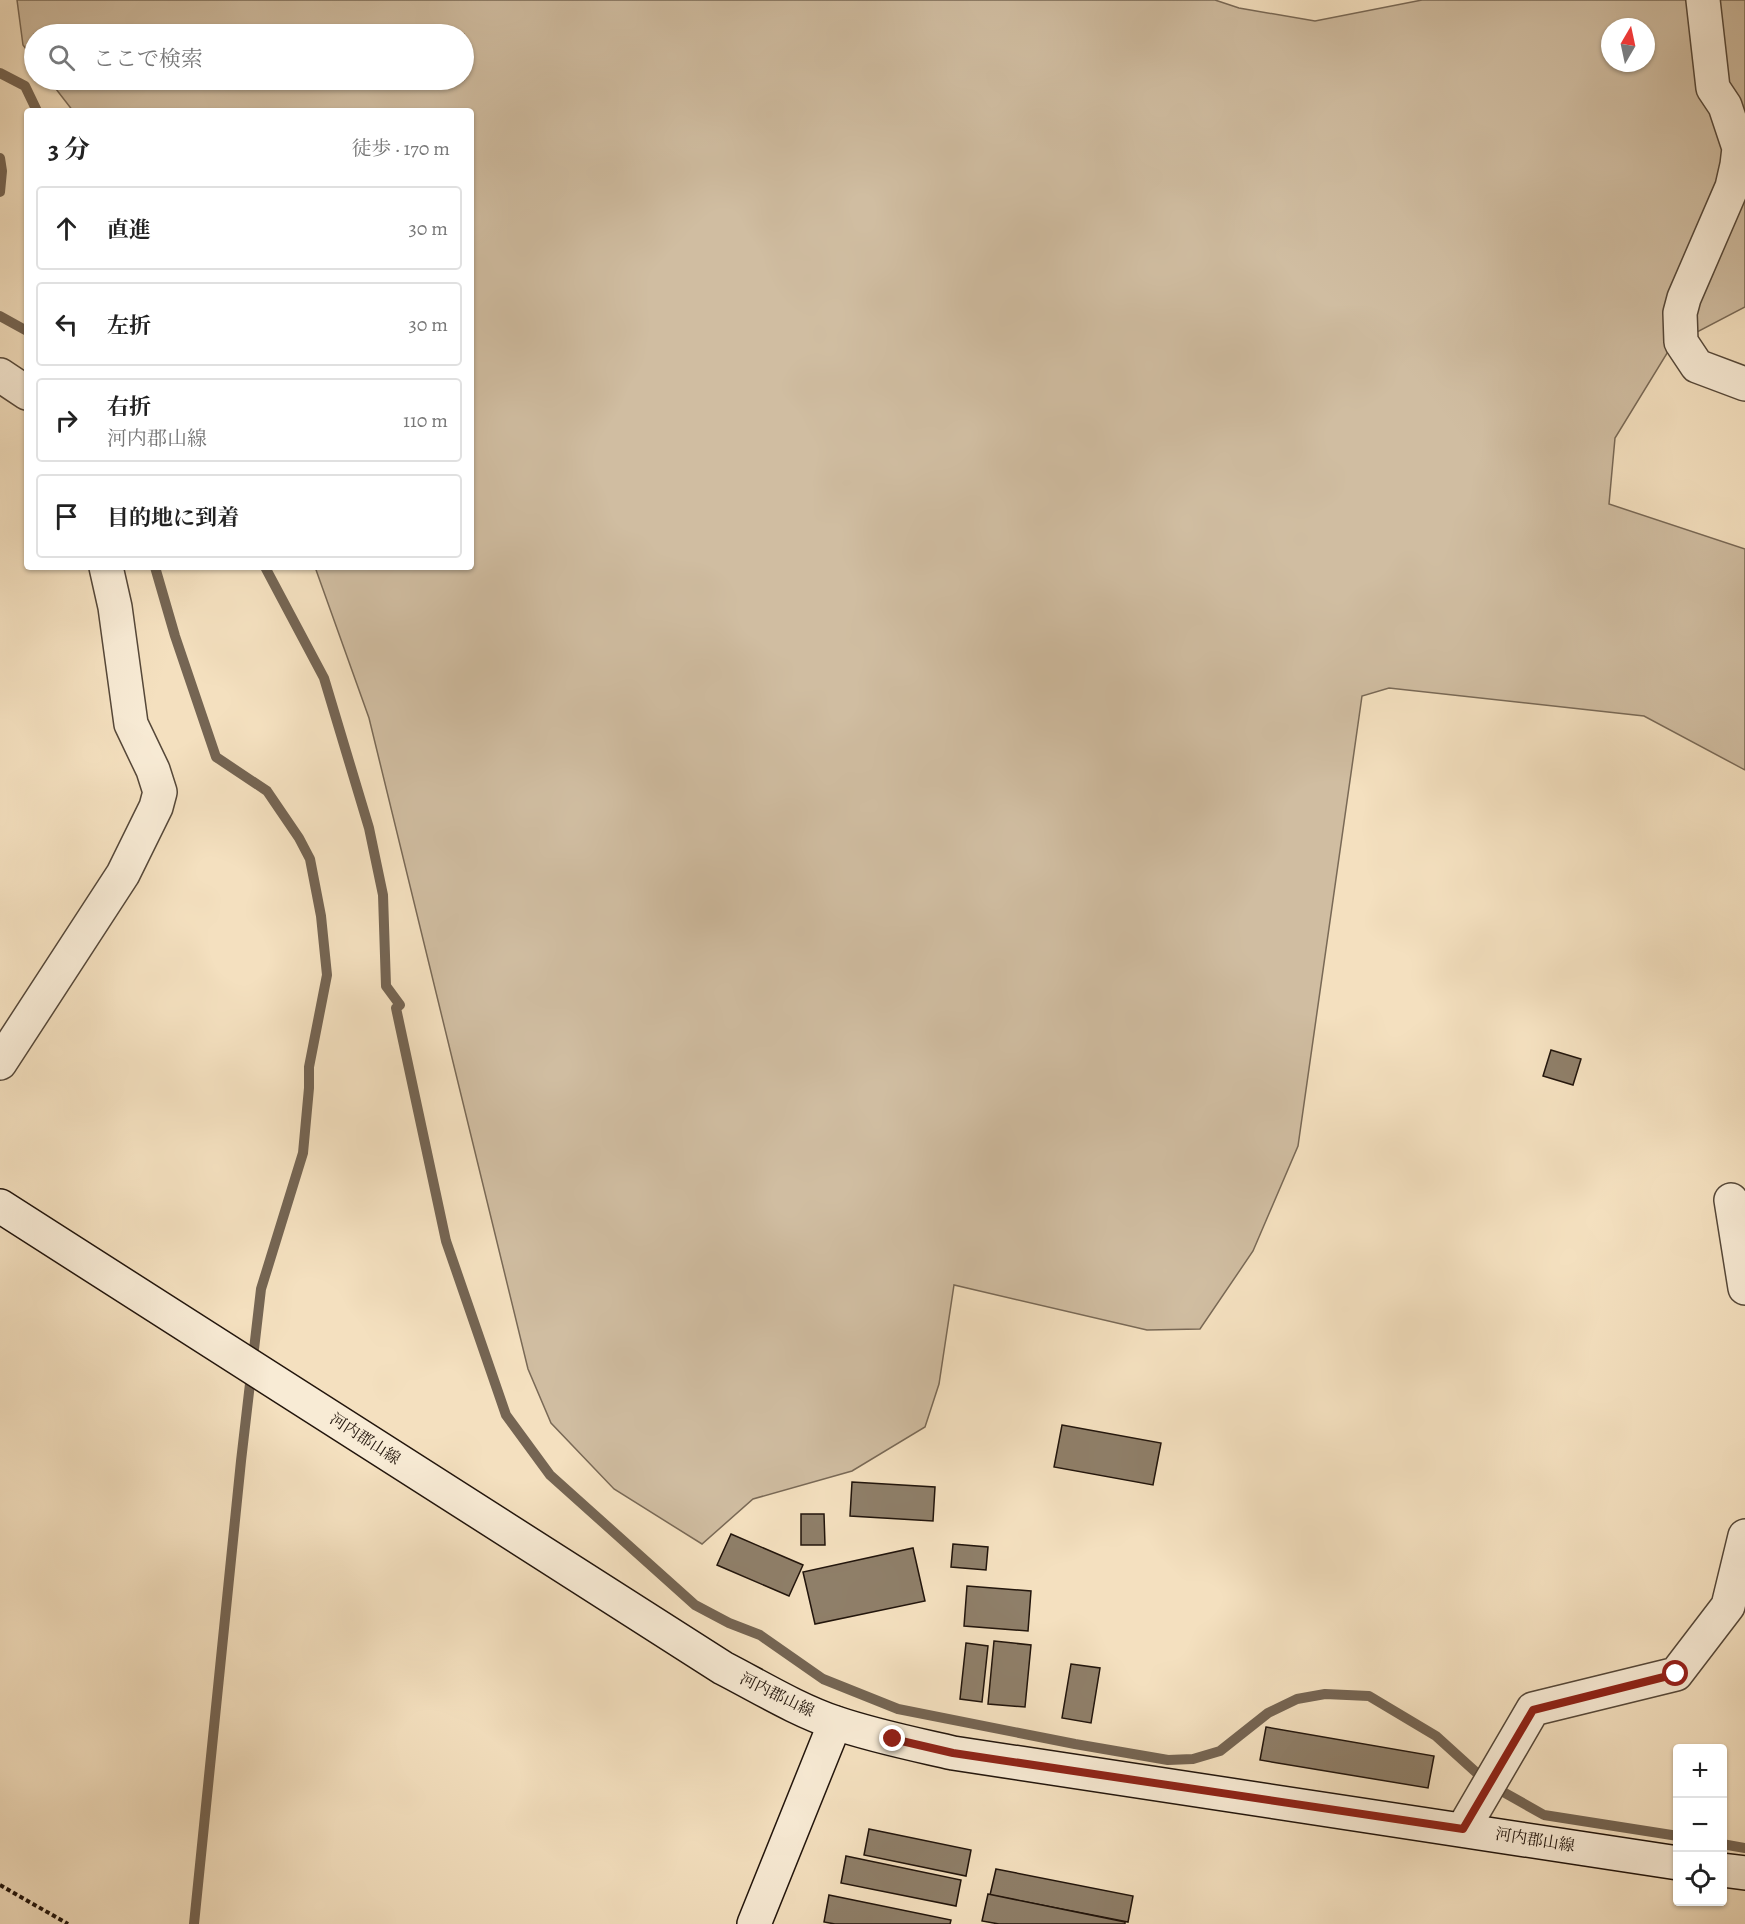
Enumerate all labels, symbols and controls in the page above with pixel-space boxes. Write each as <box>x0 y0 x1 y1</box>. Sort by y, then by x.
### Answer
north arrow <box>1601 18 1655 72</box>
search box <box>24 24 474 90</box>
icon: search <box>45 41 78 74</box>
text: ここで検索 <box>93 44 203 74</box>
text: 3 分 <box>48 132 90 167</box>
text: 徒歩 · 170 m <box>352 135 450 162</box>
icon: ahead <box>50 212 83 245</box>
text: 直進 <box>107 215 151 245</box>
text: 30 m <box>408 215 448 242</box>
icon: left <box>50 308 83 341</box>
text: 左折 <box>107 311 151 341</box>
text: 30 m <box>408 311 448 338</box>
text: 右折 <box>107 392 151 422</box>
icon: right <box>50 404 83 437</box>
text: 110 m <box>403 407 448 434</box>
text: 河内郡山線 <box>107 425 207 452</box>
icon: arrive <box>50 500 83 533</box>
text: 目的地に到着 <box>107 503 239 533</box>
street label: 河内郡山線 <box>325 1408 405 1470</box>
route start <box>1662 1660 1688 1686</box>
street label: 河内郡山線 <box>736 1668 818 1722</box>
route end <box>879 1725 905 1751</box>
map controls <box>1673 1744 1727 1906</box>
button: + <box>1673 1744 1727 1798</box>
button: − <box>1673 1798 1727 1852</box>
street label: 河内郡山線 <box>1494 1823 1576 1857</box>
button: locate <box>1673 1852 1727 1906</box>

